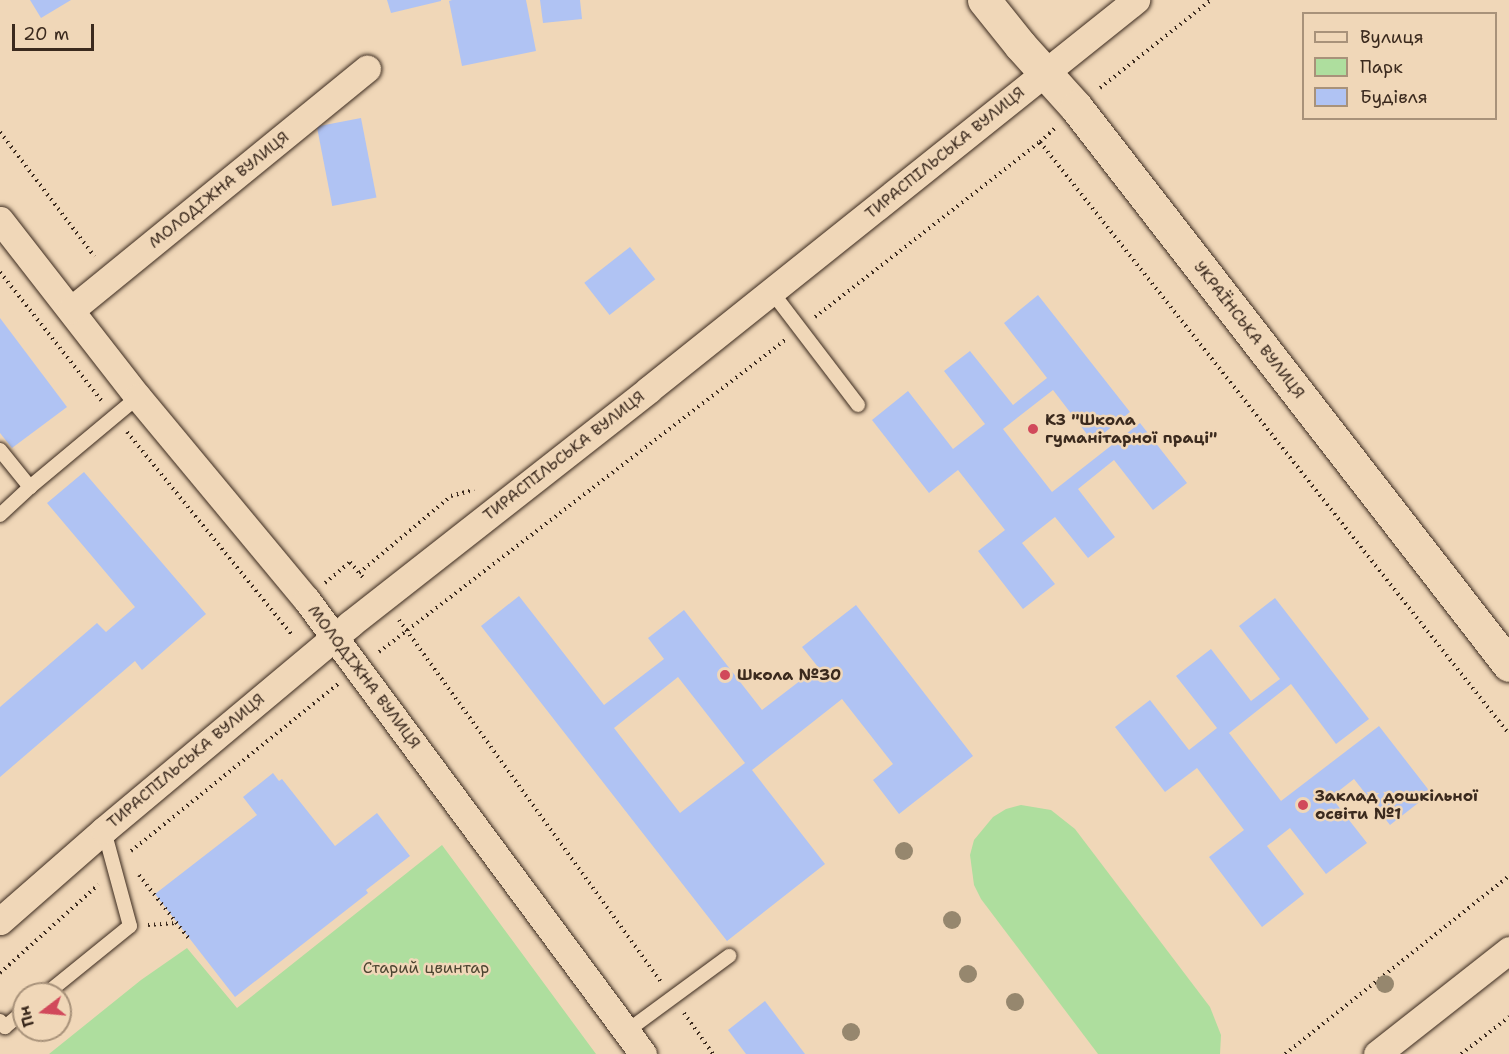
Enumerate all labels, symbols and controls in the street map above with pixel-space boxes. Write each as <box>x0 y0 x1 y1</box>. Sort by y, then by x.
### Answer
scale bar <box>15 12 98 50</box>
legend <box>1302 12 1497 120</box>
text: 20 m <box>23 22 69 46</box>
text: Вулиця <box>1360 25 1424 49</box>
text: Парк <box>1360 55 1403 79</box>
street label: ТИРАСПІЛЬСЬКА ВУЛИЦЯ <box>861 83 1029 223</box>
text: Будівля <box>1360 85 1428 109</box>
street label: МОЛОДІЖНА ВУЛИЦЯ <box>145 128 293 252</box>
street label: УКРАЇНСЬКА ВУЛИЦЯ <box>1190 258 1308 402</box>
street label: ТИРАСПІЛЬСЬКА ВУЛИЦЯ <box>479 387 649 525</box>
place label: КЗ "Школа гуманітарної праці" <box>1045 410 1217 448</box>
marker: КЗ "Школа гуманітарної праці" <box>1026 422 1040 436</box>
street label: МОЛОДІЖНА ВУЛИЦЯ <box>304 601 424 753</box>
place label: Школа №30 <box>737 665 841 685</box>
marker: Школа №30 <box>718 668 732 682</box>
street label: ТИРАСПІЛЬСЬКА ВУЛИЦЯ <box>103 689 269 833</box>
place label: Заклад дошкільної освіти №1 <box>1315 786 1478 824</box>
marker: Заклад дошкільної освіти №1 <box>1296 798 1310 812</box>
park label: Старий цвинтар <box>363 958 489 978</box>
north arrow <box>12 982 72 1042</box>
text: Пн <box>13 1004 39 1030</box>

